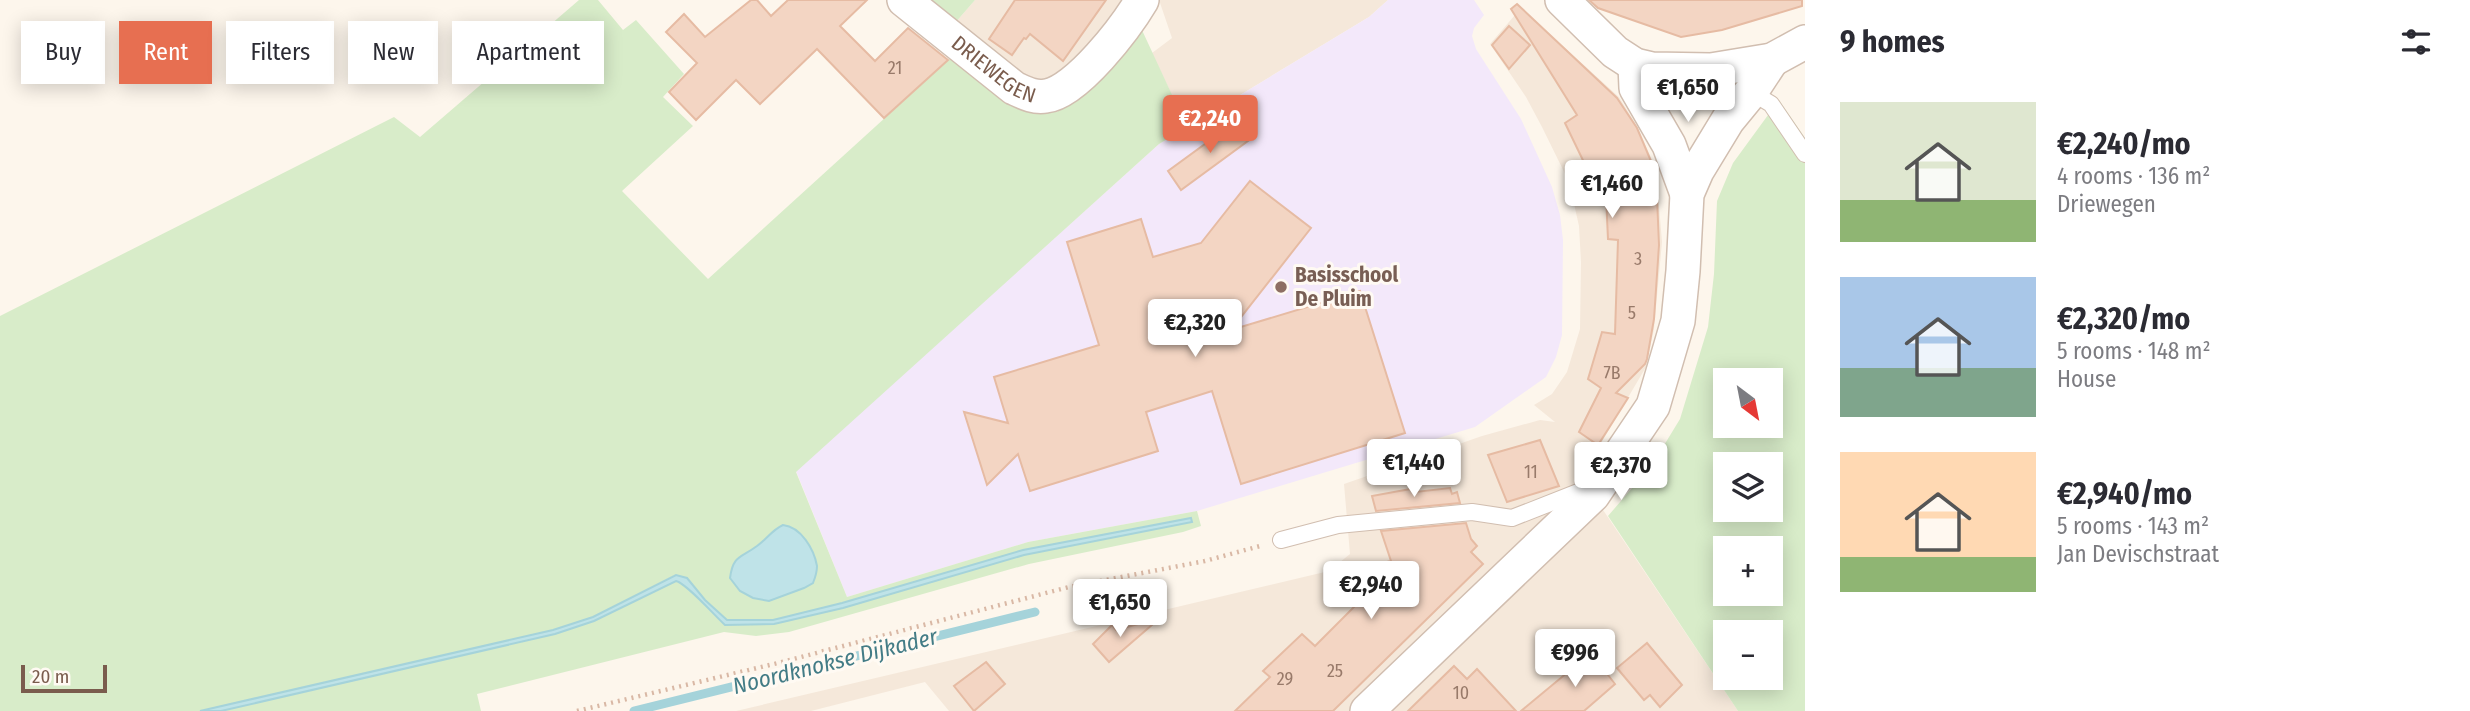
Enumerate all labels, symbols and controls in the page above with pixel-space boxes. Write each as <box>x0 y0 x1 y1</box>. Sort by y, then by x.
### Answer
chip: Buy <box>21 21 105 84</box>
chip: Rent <box>119 21 212 84</box>
chip: Filters <box>226 21 334 84</box>
chip: New <box>348 21 438 84</box>
chip: Apartment <box>452 21 604 84</box>
icon: filters <box>2397 23 2435 61</box>
text: 9 homes <box>1840 24 1945 60</box>
street label: DRIEWEGEN <box>946 30 1039 109</box>
house number: 21 <box>888 57 902 79</box>
pin: €1,650 <box>1631 64 1745 124</box>
text: €1,650 <box>1657 73 1719 101</box>
pin: €2,240 <box>1153 96 1267 155</box>
text: €2,240 <box>1179 104 1241 132</box>
text: €2,240/mo <box>2057 126 2191 162</box>
icon: home <box>1896 130 1980 214</box>
pin: €1,460 <box>1555 160 1669 220</box>
text: 4 rooms · 136 m² <box>2057 162 2210 190</box>
text: €1,460 <box>1581 169 1643 197</box>
text: Driewegen <box>2057 190 2156 218</box>
house number: 3 <box>1634 248 1642 270</box>
place label: Basisschool De Pluim <box>1295 262 1399 312</box>
marker: Basisschool De Pluim <box>1273 279 1289 295</box>
pin: €2,320 <box>1138 300 1252 359</box>
text: €2,320/mo <box>2057 301 2190 337</box>
house number: 5 <box>1628 302 1636 324</box>
icon: home <box>1896 305 1980 389</box>
text: €2,320 <box>1164 308 1226 336</box>
text: 5 rooms · 148 m² <box>2057 337 2211 365</box>
house number: 7B <box>1603 362 1621 384</box>
text: House <box>2057 365 2116 393</box>
north arrow <box>1713 368 1783 438</box>
map controls <box>1713 368 1783 690</box>
pin: €1,440 <box>1357 440 1471 499</box>
pin: €2,370 <box>1564 442 1678 502</box>
text: €1,440 <box>1383 448 1445 476</box>
text: €2,370 <box>1590 451 1652 479</box>
button: layers <box>1713 452 1783 522</box>
house number: 11 <box>1524 461 1538 483</box>
text: €2,940/mo <box>2057 476 2192 512</box>
icon: home <box>1896 480 1980 564</box>
text: 5 rooms · 143 m² <box>2057 512 2209 540</box>
button: + <box>1713 536 1783 606</box>
text: Jan Devischstraat <box>2057 540 2219 568</box>
pin: €2,940 <box>1314 562 1428 621</box>
text: €2,940 <box>1339 570 1403 598</box>
pin: €1,650 <box>1063 580 1177 639</box>
text: €1,650 <box>1089 588 1151 616</box>
button: − <box>1713 620 1783 690</box>
water label: Noordknokse Dijkader <box>730 622 941 700</box>
pin: €996 <box>1534 630 1616 689</box>
text: €996 <box>1551 638 1599 666</box>
house number: 25 <box>1327 660 1343 682</box>
scale bar <box>21 662 107 694</box>
text: 20 m <box>32 665 69 688</box>
house number: 29 <box>1277 668 1293 690</box>
house number: 10 <box>1453 682 1469 704</box>

